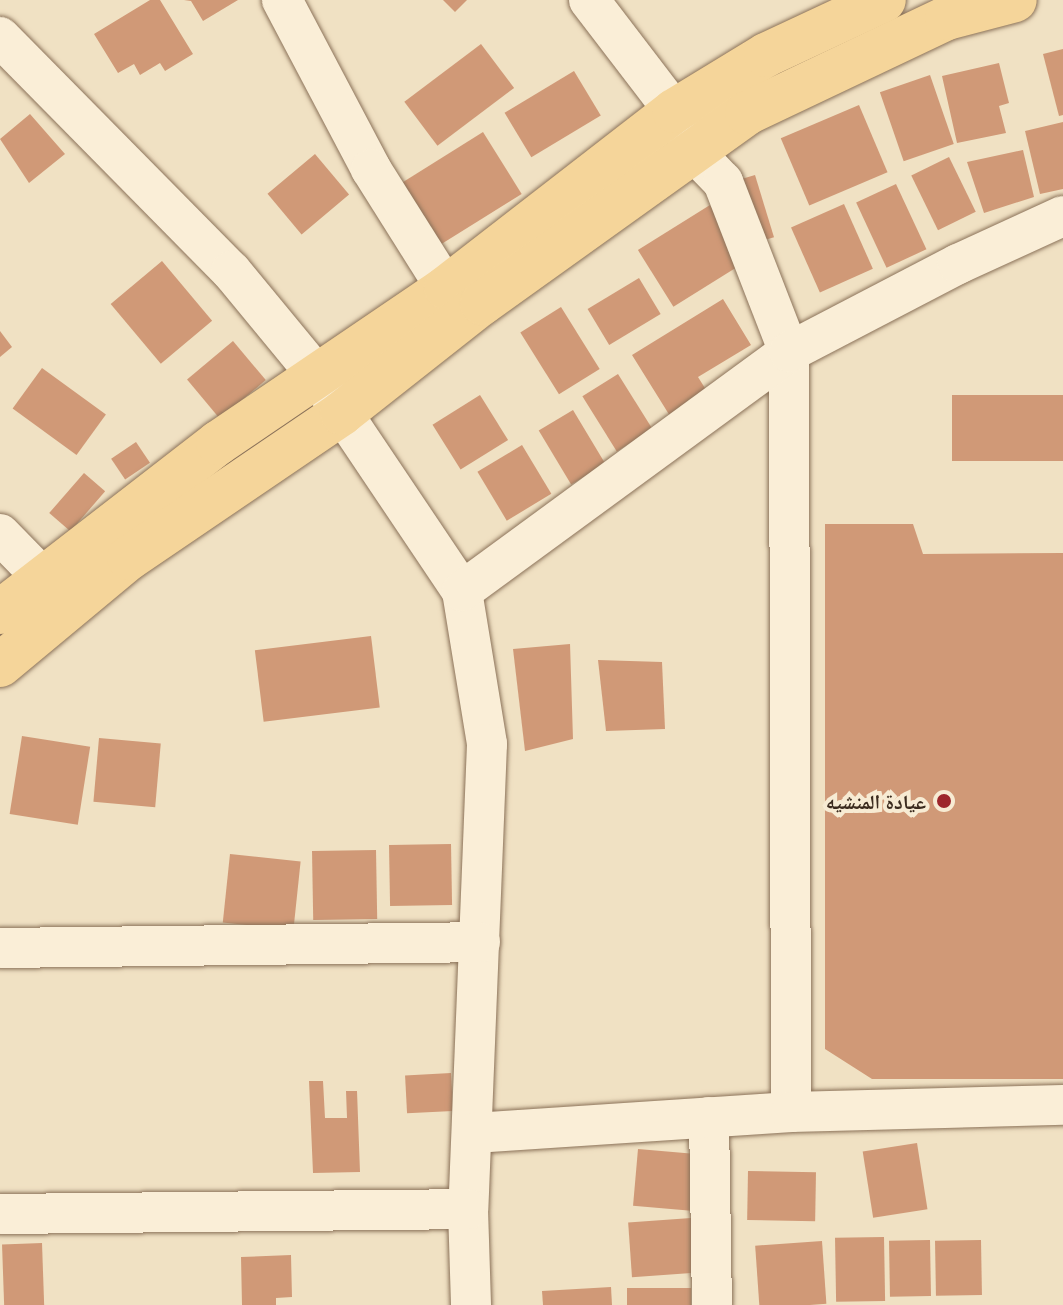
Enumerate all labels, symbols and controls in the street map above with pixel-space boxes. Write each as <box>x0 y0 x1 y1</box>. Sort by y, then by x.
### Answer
place label: عيادة المنشيه <box>826 789 926 813</box>
marker: عيادة المنشيه <box>933 790 955 812</box>

